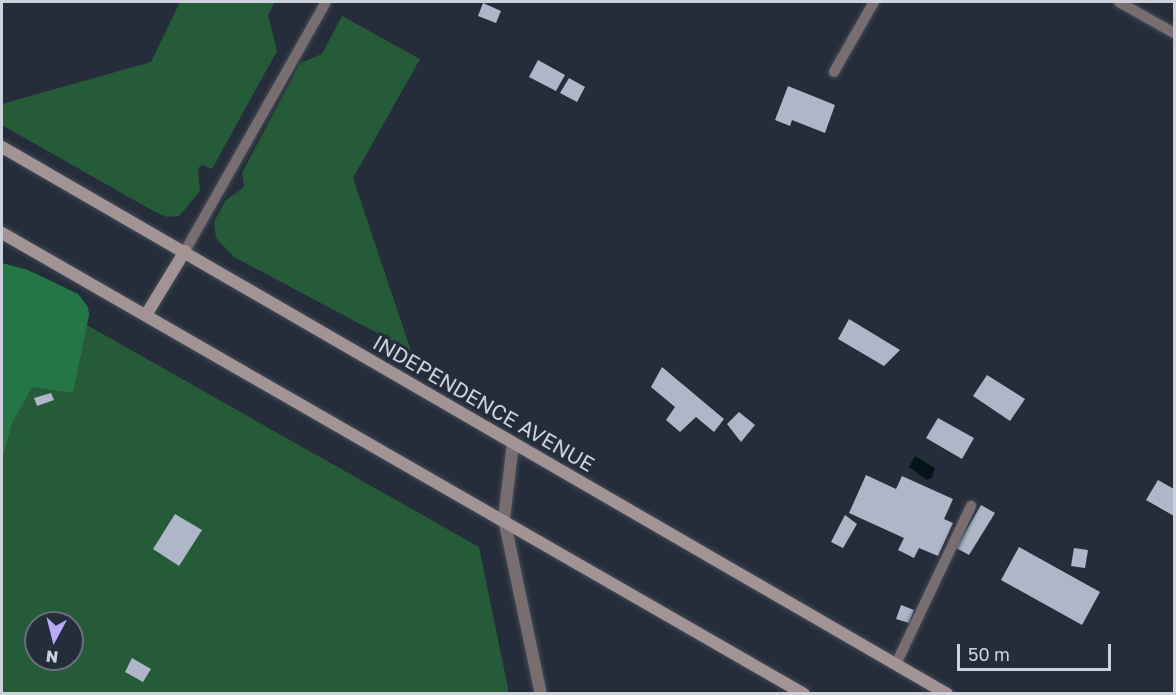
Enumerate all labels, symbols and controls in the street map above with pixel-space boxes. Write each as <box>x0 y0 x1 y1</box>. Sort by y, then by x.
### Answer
street label: INDEPENDENCE AVENUE <box>369 329 599 477</box>
north arrow <box>24 611 84 671</box>
scale bar <box>960 632 1114 670</box>
text: 50 m <box>968 643 1010 665</box>
text: N <box>45 646 59 668</box>

